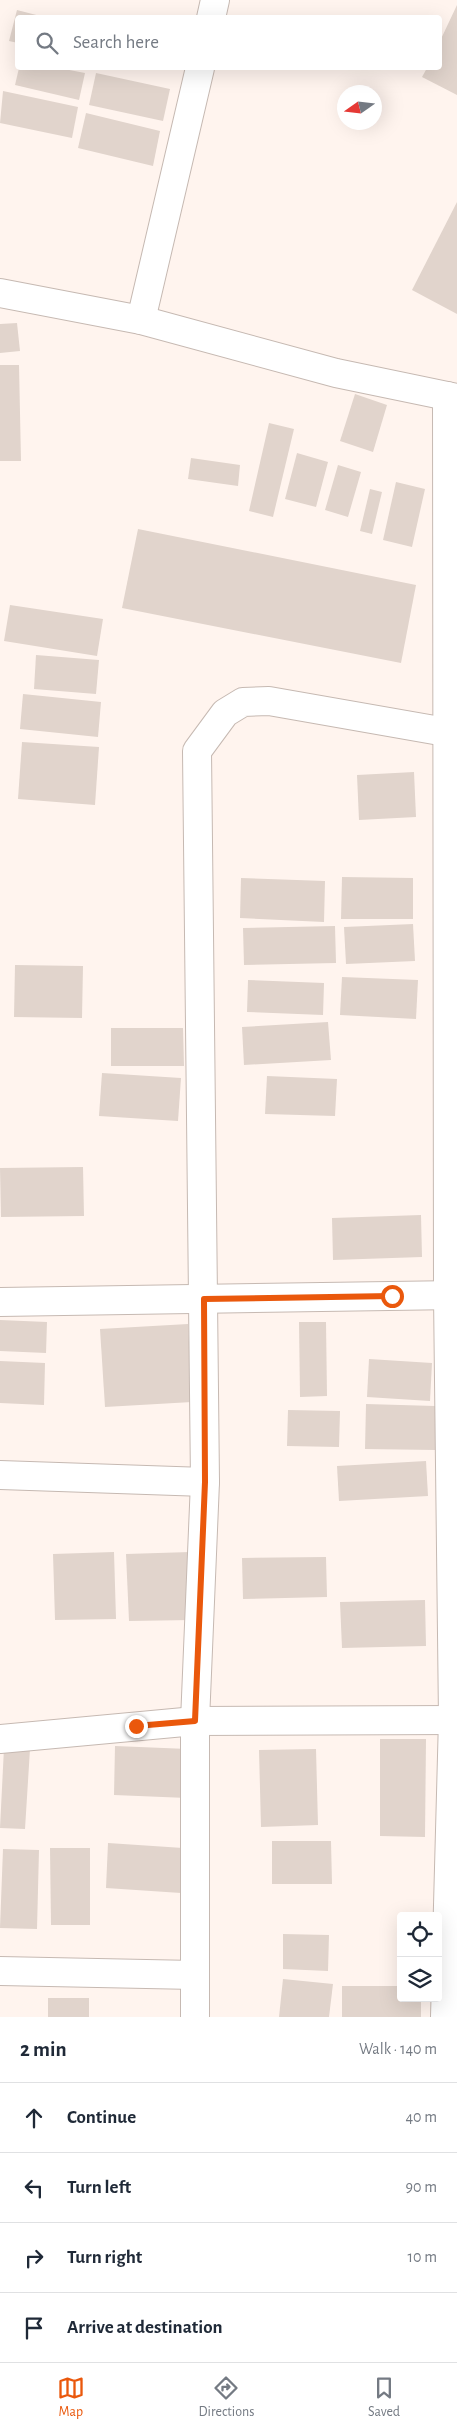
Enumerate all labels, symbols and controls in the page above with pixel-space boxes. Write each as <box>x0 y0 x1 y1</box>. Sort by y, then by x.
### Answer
search box <box>15 15 442 70</box>
icon: search <box>33 29 61 57</box>
text: Search here <box>73 33 159 52</box>
north arrow <box>337 85 382 130</box>
route start <box>381 1285 404 1308</box>
route end <box>125 1715 148 1738</box>
map controls <box>397 1912 442 2002</box>
button: locate <box>397 1912 442 1957</box>
button: layers <box>397 1957 442 2002</box>
text: 2 min <box>20 2039 67 2060</box>
text: Walk · 140 m <box>359 2041 437 2057</box>
icon: ahead <box>20 2104 48 2132</box>
text: Continue <box>67 2108 136 2127</box>
text: 40 m <box>405 2109 437 2125</box>
icon: left <box>20 2174 48 2202</box>
text: Turn left <box>67 2178 131 2197</box>
text: 90 m <box>406 2179 437 2195</box>
icon: right <box>20 2244 48 2272</box>
text: Turn right <box>67 2248 142 2267</box>
text: 10 m <box>408 2249 437 2265</box>
icon: arrive <box>20 2314 48 2342</box>
text: Arrive at destination <box>67 2318 223 2337</box>
tab: Map <box>57 2374 85 2421</box>
tab: Directions <box>199 2374 254 2421</box>
tab: Saved <box>368 2374 400 2421</box>

